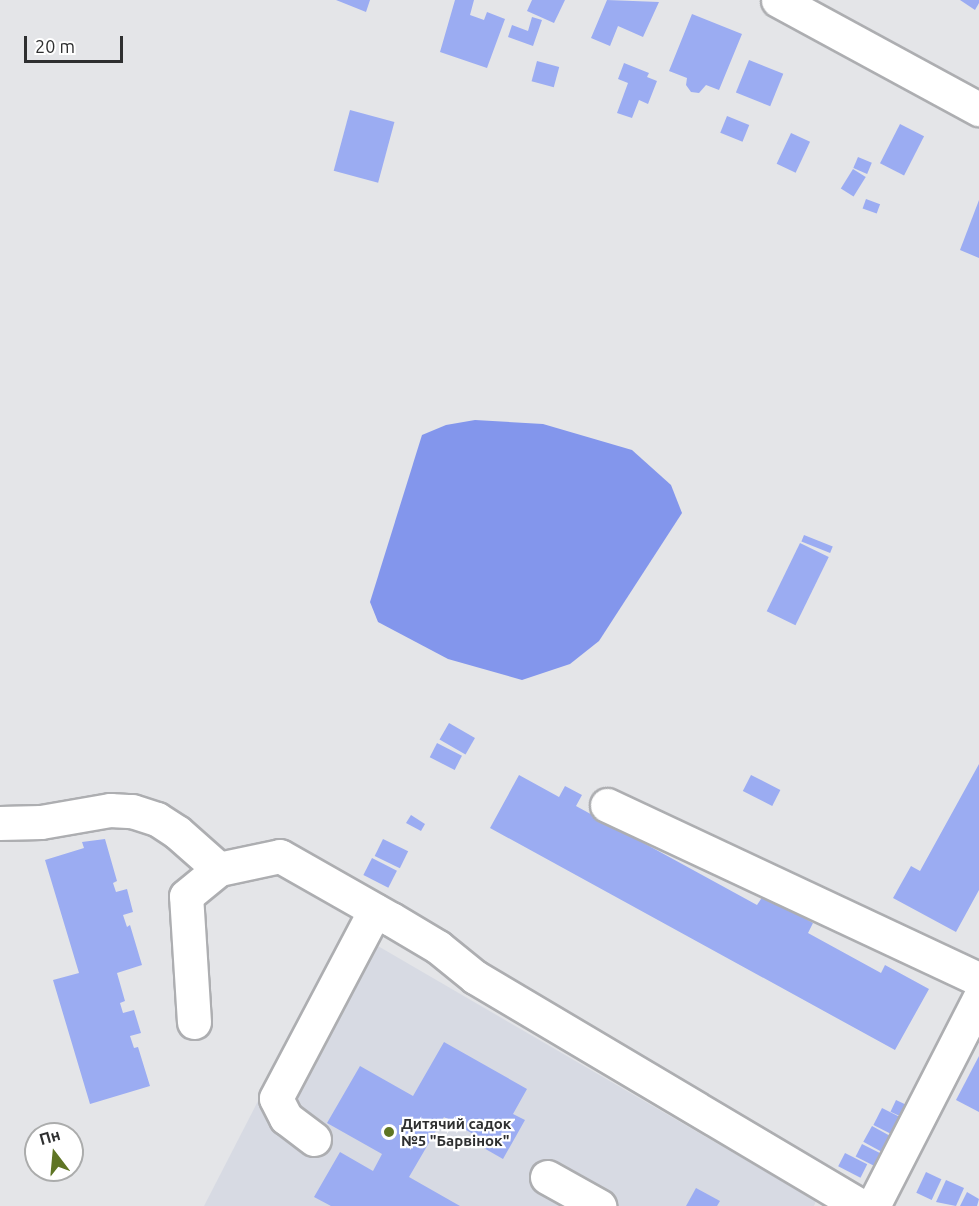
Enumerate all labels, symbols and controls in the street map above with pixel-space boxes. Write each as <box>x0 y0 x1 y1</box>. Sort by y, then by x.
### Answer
scale bar <box>27 24 126 62</box>
text: 20 m <box>35 36 75 56</box>
place label: Дитячий садок №5 "Барвінок" <box>401 1114 511 1149</box>
north arrow <box>24 1122 84 1182</box>
text: Пн <box>37 1125 62 1148</box>
marker: Дитячий садок №5 "Барвінок" <box>382 1125 396 1139</box>

